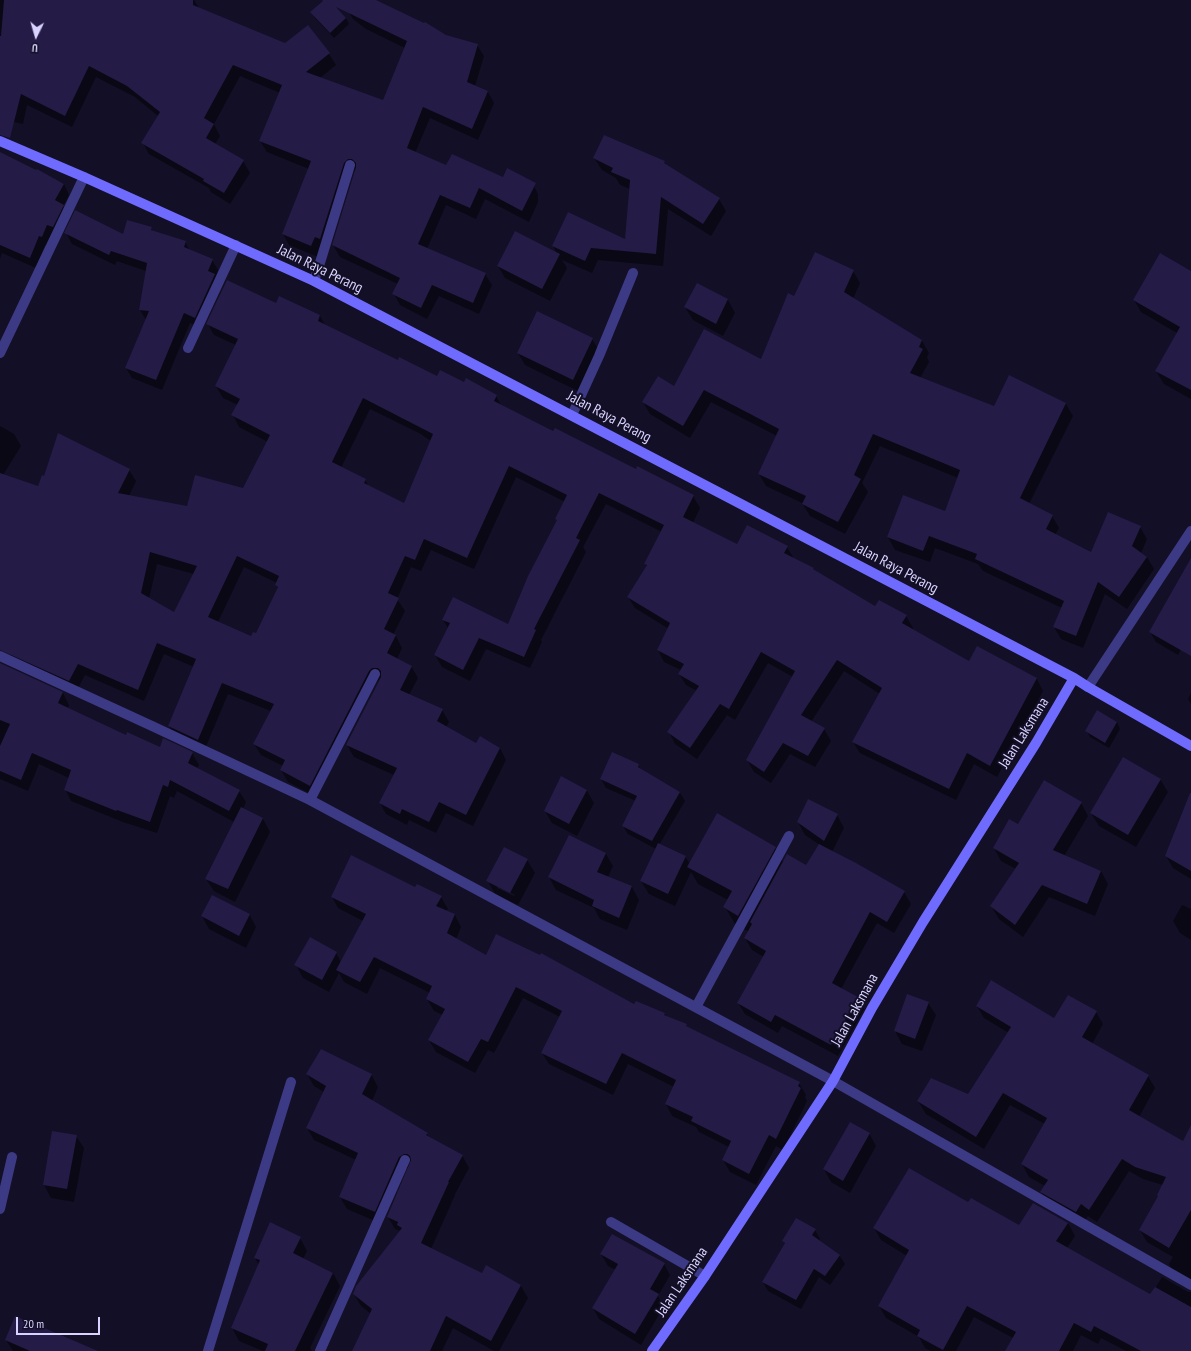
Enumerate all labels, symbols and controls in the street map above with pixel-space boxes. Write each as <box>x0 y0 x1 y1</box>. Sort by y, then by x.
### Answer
north arrow <box>16 16 56 56</box>
text: U <box>32 41 38 55</box>
street label: Jalan Raya Perang <box>274 241 366 297</box>
street label: Jalan Raya Perang <box>564 387 654 447</box>
street label: Jalan Raya Perang <box>851 538 941 598</box>
street label: Jalan Laksmana <box>995 694 1053 772</box>
street label: Jalan Laksmana <box>828 971 882 1049</box>
street label: Jalan Laksmana <box>652 1244 712 1320</box>
scale bar <box>18 1309 102 1335</box>
text: 20 m <box>23 1316 44 1331</box>

